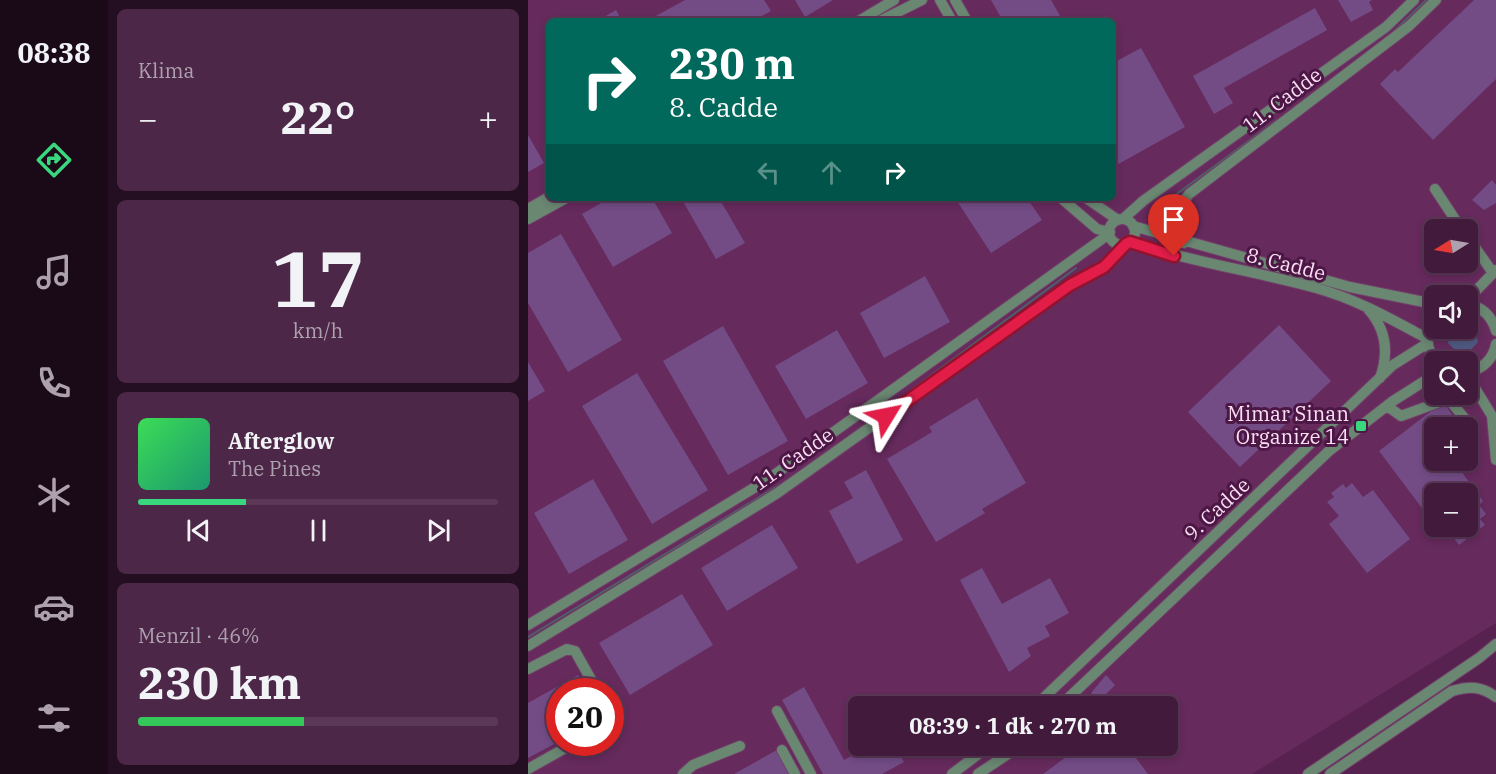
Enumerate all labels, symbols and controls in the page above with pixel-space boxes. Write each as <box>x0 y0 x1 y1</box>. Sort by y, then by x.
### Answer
text: 08:38 <box>18 35 90 70</box>
text: 230 m <box>669 36 795 91</box>
icon: right <box>570 42 648 120</box>
text: Klima <box>138 57 194 84</box>
street label: 11. Cadde <box>1237 61 1327 138</box>
text: 22° <box>280 88 356 146</box>
text: 8. Cadde <box>669 89 778 124</box>
text: − <box>138 97 158 140</box>
text: + <box>478 97 498 140</box>
icon: directions <box>33 139 75 181</box>
icon: left <box>752 156 785 189</box>
icon: ahead <box>815 156 848 189</box>
icon: right <box>878 156 911 189</box>
pin <box>1148 194 1199 256</box>
icon: arrive <box>1157 203 1190 236</box>
north arrow <box>1424 219 1478 273</box>
map controls <box>1424 219 1478 537</box>
text: 17 <box>271 227 365 328</box>
street label: 8. Cadde <box>1244 241 1329 286</box>
icon: music <box>33 251 75 293</box>
button: sound <box>1424 285 1478 339</box>
text: km/h <box>293 317 343 344</box>
button: search <box>1424 351 1478 405</box>
icon: phone <box>33 362 75 404</box>
position arrow <box>854 384 918 448</box>
place label: Mimar Sinan Organize 14 <box>1227 400 1349 450</box>
button: + <box>1424 417 1478 471</box>
marker: Mimar Sinan Organize 14 <box>1354 419 1368 433</box>
street label: 11. Cadde <box>747 421 838 496</box>
text: Afterglow <box>228 426 335 455</box>
text: The Pines <box>228 455 321 482</box>
street label: 9. Cadde <box>1178 471 1255 546</box>
icon: climate <box>33 474 75 516</box>
button: − <box>1424 483 1478 537</box>
icon: previous <box>182 514 215 547</box>
icon: pause <box>302 514 335 547</box>
icon: next <box>422 514 455 547</box>
icon: car <box>33 586 75 628</box>
text: Menzil · 46% <box>138 622 259 649</box>
text: 230 km <box>138 653 301 711</box>
speed limit sign: 20 <box>546 678 624 756</box>
icon: filters <box>33 697 75 739</box>
text: 08:39 · 1 dk · 270 m <box>909 711 1117 740</box>

